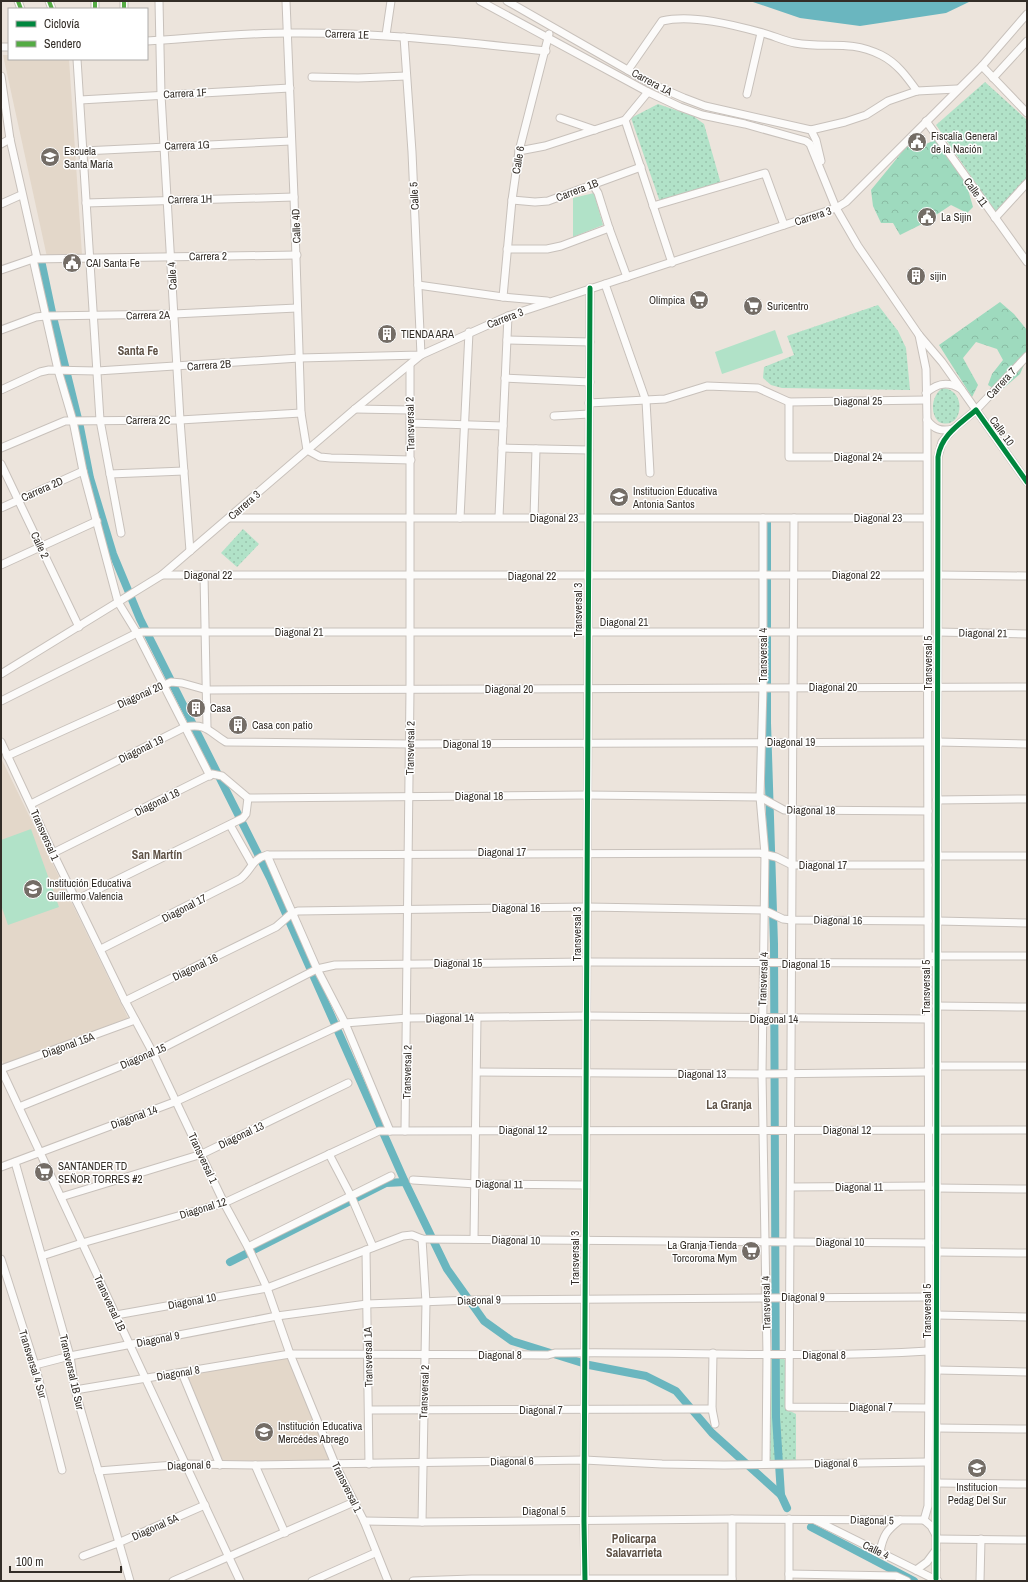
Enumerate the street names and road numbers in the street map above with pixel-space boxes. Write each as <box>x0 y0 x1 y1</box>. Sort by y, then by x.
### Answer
street label: Carrera 1E <box>325 26 369 42</box>
street label: Carrera 1A <box>629 65 676 99</box>
street label: Carrera 1F <box>163 85 208 101</box>
street label: Carrera 1G <box>164 137 210 153</box>
street label: Calle 6 <box>509 145 527 175</box>
street label: Calle 11 <box>961 175 991 209</box>
street label: Carrera 1B <box>554 176 600 204</box>
street label: Calle 5 <box>406 182 422 210</box>
street label: Carrera 1H <box>168 192 212 206</box>
street label: Carrera 3 <box>793 203 833 229</box>
street label: Calle 4D <box>288 208 304 244</box>
street label: Carrera 2 <box>189 249 227 263</box>
street label: Calle 4 <box>164 262 180 290</box>
street label: Carrera 3 <box>485 305 525 331</box>
street label: Carrera 2A <box>126 308 171 322</box>
street label: Carrera 2B <box>187 356 231 374</box>
street label: Carrera 7 <box>983 364 1019 402</box>
street label: Diagonal 25 <box>834 394 882 408</box>
street label: Transversal 2 <box>403 397 417 451</box>
street label: Carrera 2C <box>126 413 171 427</box>
street label: Calle 10 <box>987 413 1017 449</box>
street label: Diagonal 24 <box>834 450 882 464</box>
street label: Carrera 2D <box>19 474 65 504</box>
street label: Carrera 3 <box>225 487 263 523</box>
street label: Diagonal 23 <box>530 511 578 525</box>
street label: Diagonal 23 <box>854 511 902 525</box>
street label: Calle 2 <box>28 529 52 561</box>
street label: Diagonal 22 <box>184 568 232 582</box>
street label: Diagonal 22 <box>832 568 880 582</box>
street label: Diagonal 22 <box>508 569 556 583</box>
street label: Transversal 3 <box>571 583 585 637</box>
street label: Diagonal 21 <box>600 615 648 629</box>
street label: Diagonal 21 <box>275 625 323 639</box>
street label: Diagonal 21 <box>959 626 1007 640</box>
street label: Transversal 4 <box>756 628 770 682</box>
street label: Transversal 5 <box>921 636 935 690</box>
street label: Diagonal 20 <box>115 679 165 711</box>
street label: Diagonal 20 <box>809 680 857 694</box>
street label: Diagonal 20 <box>485 682 533 696</box>
street label: Transversal 2 <box>403 721 417 775</box>
street label: Diagonal 19 <box>116 732 166 766</box>
street label: Diagonal 19 <box>767 735 815 749</box>
street label: Diagonal 19 <box>443 737 491 751</box>
street label: Diagonal 18 <box>132 785 182 819</box>
street label: Diagonal 18 <box>455 789 503 803</box>
street label: Diagonal 18 <box>787 803 835 817</box>
street label: Transversal 1 <box>28 807 62 863</box>
street label: Diagonal 17 <box>478 845 526 859</box>
street label: Diagonal 17 <box>799 858 847 872</box>
street label: Diagonal 17 <box>159 891 209 925</box>
street label: Diagonal 16 <box>492 901 540 915</box>
street label: Transversal 3 <box>570 907 584 961</box>
street label: Diagonal 16 <box>814 913 862 927</box>
street label: Diagonal 16 <box>170 950 220 984</box>
street label: Transversal 4 <box>755 952 771 1006</box>
street label: Diagonal 15 <box>434 956 482 970</box>
street label: Diagonal 15 <box>782 957 830 971</box>
street label: Transversal 5 <box>919 960 933 1014</box>
street label: Diagonal 14 <box>426 1011 474 1025</box>
street label: Diagonal 14 <box>750 1012 798 1026</box>
street label: Diagonal 15A <box>40 1029 97 1061</box>
street label: Diagonal 15 <box>118 1040 168 1072</box>
street label: Transversal 2 <box>400 1045 414 1099</box>
street label: Diagonal 13 <box>678 1067 726 1081</box>
street label: Diagonal 14 <box>109 1102 159 1132</box>
street label: Diagonal 13 <box>216 1118 266 1152</box>
street label: Diagonal 12 <box>499 1123 547 1137</box>
street label: Diagonal 12 <box>823 1123 871 1137</box>
street label: Transversal 1 <box>185 1130 221 1186</box>
street label: Diagonal 11 <box>475 1177 523 1191</box>
street label: Diagonal 11 <box>835 1180 883 1194</box>
street label: Diagonal 12 <box>178 1194 228 1222</box>
street label: Transversal 3 <box>568 1231 582 1285</box>
street label: Diagonal 10 <box>492 1233 540 1247</box>
street label: Diagonal 10 <box>816 1235 864 1249</box>
street label: Transversal 1B <box>91 1273 129 1333</box>
street label: Transversal 4 <box>759 1276 773 1330</box>
street label: Transversal 5 <box>920 1284 934 1338</box>
street label: Diagonal 10 <box>167 1290 217 1312</box>
street label: Diagonal 9 <box>781 1290 825 1304</box>
street label: Diagonal 9 <box>457 1292 501 1308</box>
street label: Transversal 1A <box>360 1326 376 1387</box>
street label: Transversal 4 Sur <box>16 1328 50 1400</box>
street label: Diagonal 9 <box>135 1328 181 1350</box>
street label: Transversal 1B Sur <box>57 1333 87 1411</box>
street label: Diagonal 8 <box>478 1348 522 1362</box>
street label: Diagonal 8 <box>802 1348 846 1362</box>
street label: Diagonal 8 <box>155 1362 201 1384</box>
street label: Transversal 2 <box>416 1365 432 1419</box>
street label: Diagonal 7 <box>849 1400 893 1414</box>
street label: Diagonal 7 <box>519 1403 563 1417</box>
street label: Diagonal 6 <box>490 1454 534 1468</box>
street label: Diagonal 6 <box>814 1456 858 1470</box>
street label: Diagonal 6 <box>167 1457 211 1473</box>
street label: Transversal 1 <box>329 1460 365 1514</box>
street label: Diagonal 5 <box>522 1504 566 1518</box>
street label: Diagonal 5A <box>129 1510 181 1543</box>
street label: Diagonal 5 <box>850 1513 894 1527</box>
street label: Calle 4 <box>860 1538 892 1562</box>

